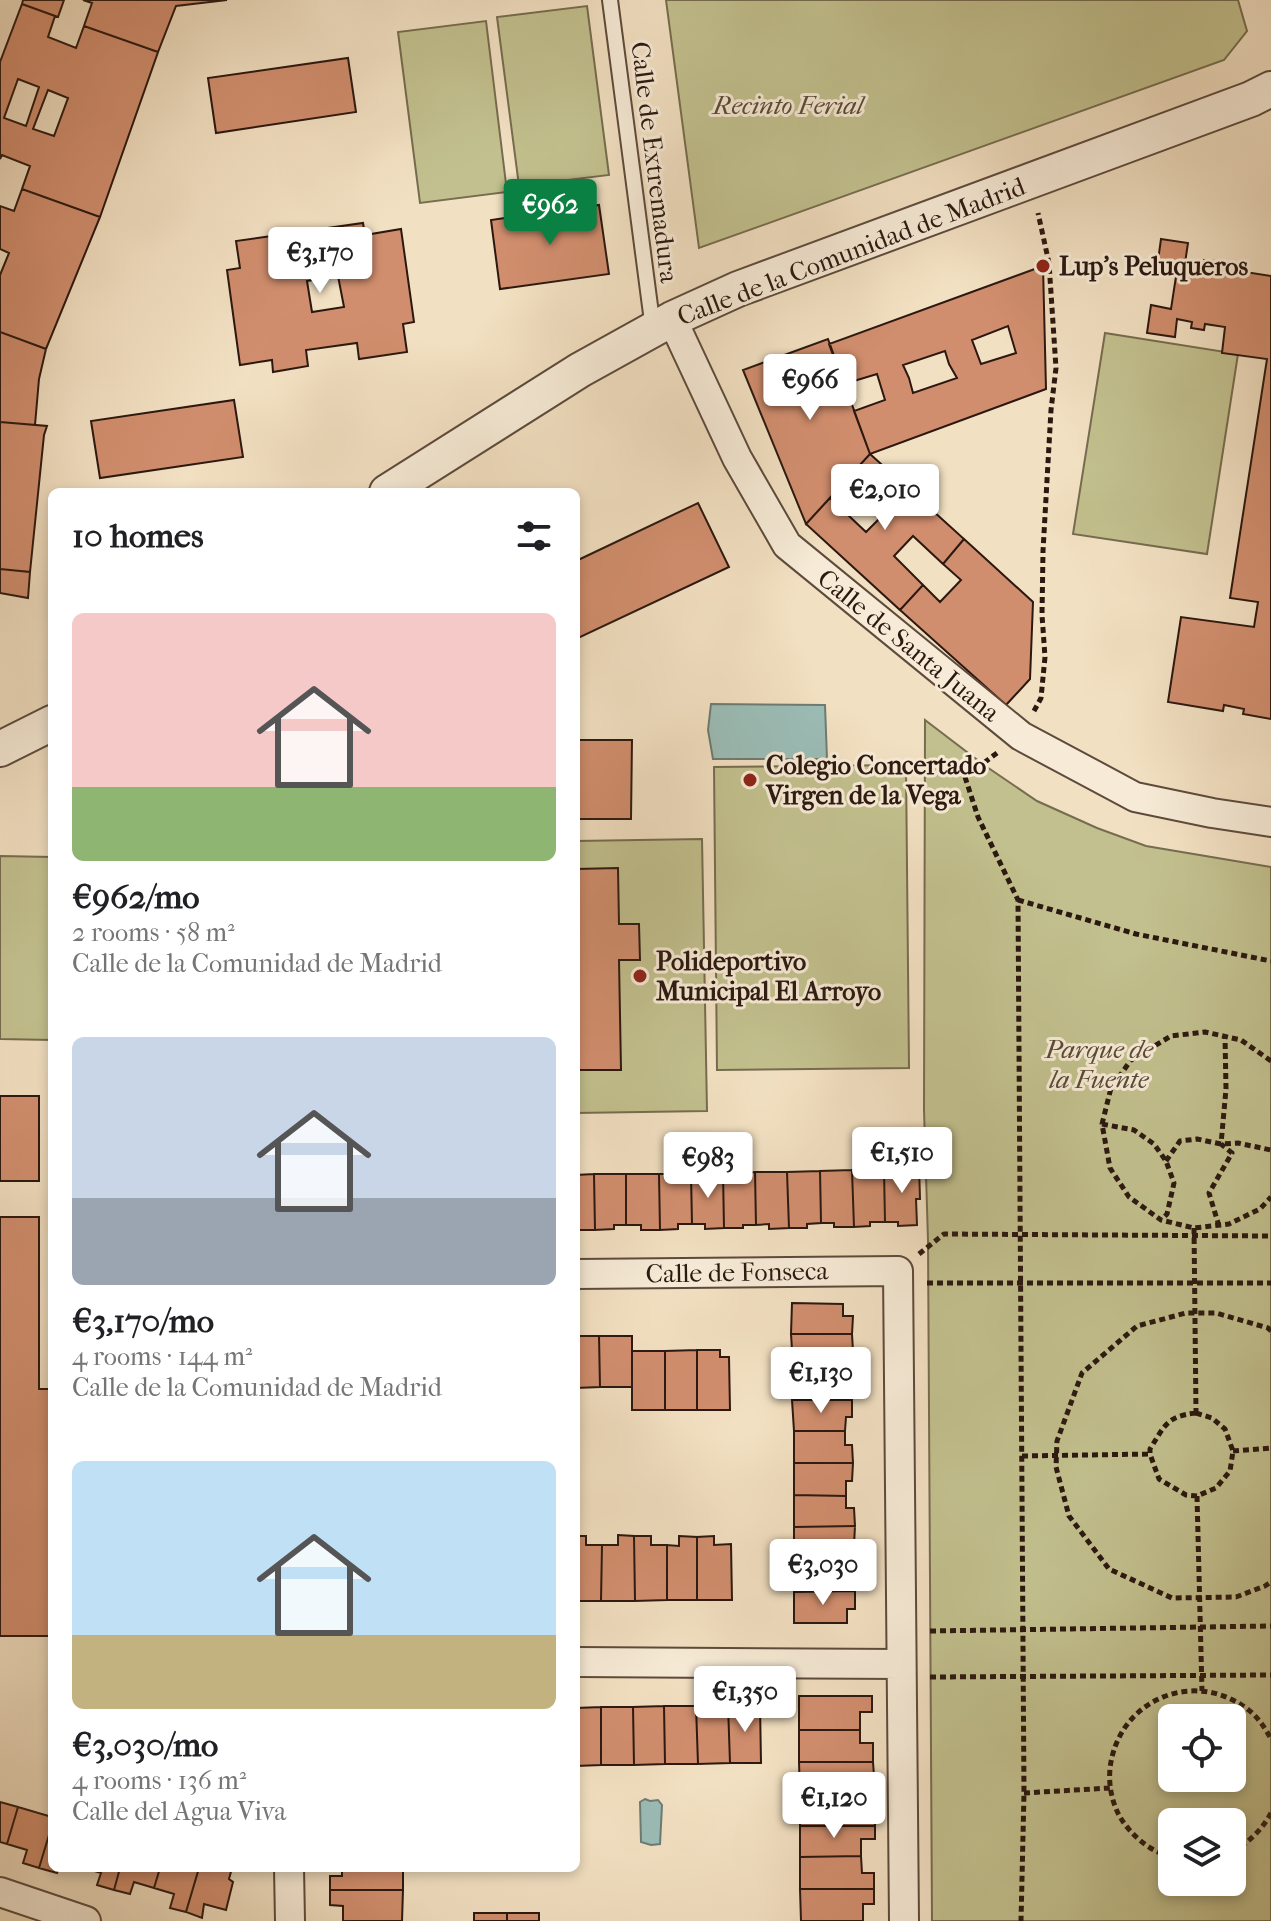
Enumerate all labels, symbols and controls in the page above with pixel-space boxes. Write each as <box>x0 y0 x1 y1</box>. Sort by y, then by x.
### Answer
street label: Calle de Extremadura <box>624 40 685 285</box>
park label: Recinto Ferial <box>711 90 866 121</box>
street label: Calle de la Comunidad de Madrid <box>673 170 1030 332</box>
pin: €962 <box>503 179 597 247</box>
text: €962 <box>522 189 578 220</box>
pin: €3,170 <box>255 227 385 295</box>
text: €3,170 <box>286 237 354 268</box>
place label: Lup's Peluqueros <box>1059 251 1248 282</box>
marker: Lup's Peluqueros <box>1034 257 1052 275</box>
pin: €966 <box>763 354 857 422</box>
text: €966 <box>781 364 839 395</box>
pin: €2,010 <box>820 464 950 532</box>
text: €2,010 <box>849 474 921 505</box>
icon: filters <box>512 514 556 558</box>
text: 10 homes <box>72 516 203 556</box>
street label: Calle de Santa Juana <box>811 562 1007 729</box>
icon: home <box>242 665 386 809</box>
place label: Colegio Concertado Virgen de la Vega <box>765 750 986 811</box>
marker: Colegio Concertado Virgen de la Vega <box>741 771 759 789</box>
text: €962/mo <box>72 877 200 917</box>
text: 2 rooms · 58 m² <box>72 917 235 948</box>
place label: Polideportivo Municipal El Arroyo <box>656 946 881 1007</box>
text: Calle de la Comunidad de Madrid <box>72 948 442 979</box>
marker: Polideportivo Municipal El Arroyo <box>631 967 649 985</box>
park label: Parque de la Fuente <box>1044 1034 1155 1095</box>
icon: home <box>242 1089 386 1233</box>
pin: €1,510 <box>837 1127 967 1195</box>
pin: €983 <box>661 1132 755 1200</box>
text: €1,510 <box>870 1137 934 1168</box>
text: €983 <box>682 1142 734 1173</box>
street label: Calle de Fonseca <box>645 1255 830 1290</box>
text: €3,170/mo <box>72 1301 214 1341</box>
text: 4 rooms · 144 m² <box>72 1341 252 1372</box>
pin: €1,130 <box>756 1347 886 1415</box>
text: €1,130 <box>789 1357 853 1388</box>
text: Calle de la Comunidad de Madrid <box>72 1372 442 1403</box>
icon: home <box>242 1513 386 1657</box>
pin: €3,030 <box>758 1539 888 1607</box>
text: €3,030 <box>788 1549 858 1580</box>
pin: €1,350 <box>680 1666 810 1734</box>
text: €1,350 <box>712 1676 778 1707</box>
map controls <box>1158 1704 1246 1896</box>
button: locate <box>1158 1704 1246 1792</box>
text: €3,030/mo <box>72 1725 218 1765</box>
text: 4 rooms · 136 m² <box>72 1765 246 1796</box>
pin: €1,120 <box>769 1772 899 1840</box>
text: €1,120 <box>800 1782 868 1813</box>
text: Calle del Agua Viva <box>72 1796 286 1827</box>
button: layers <box>1158 1808 1246 1896</box>

